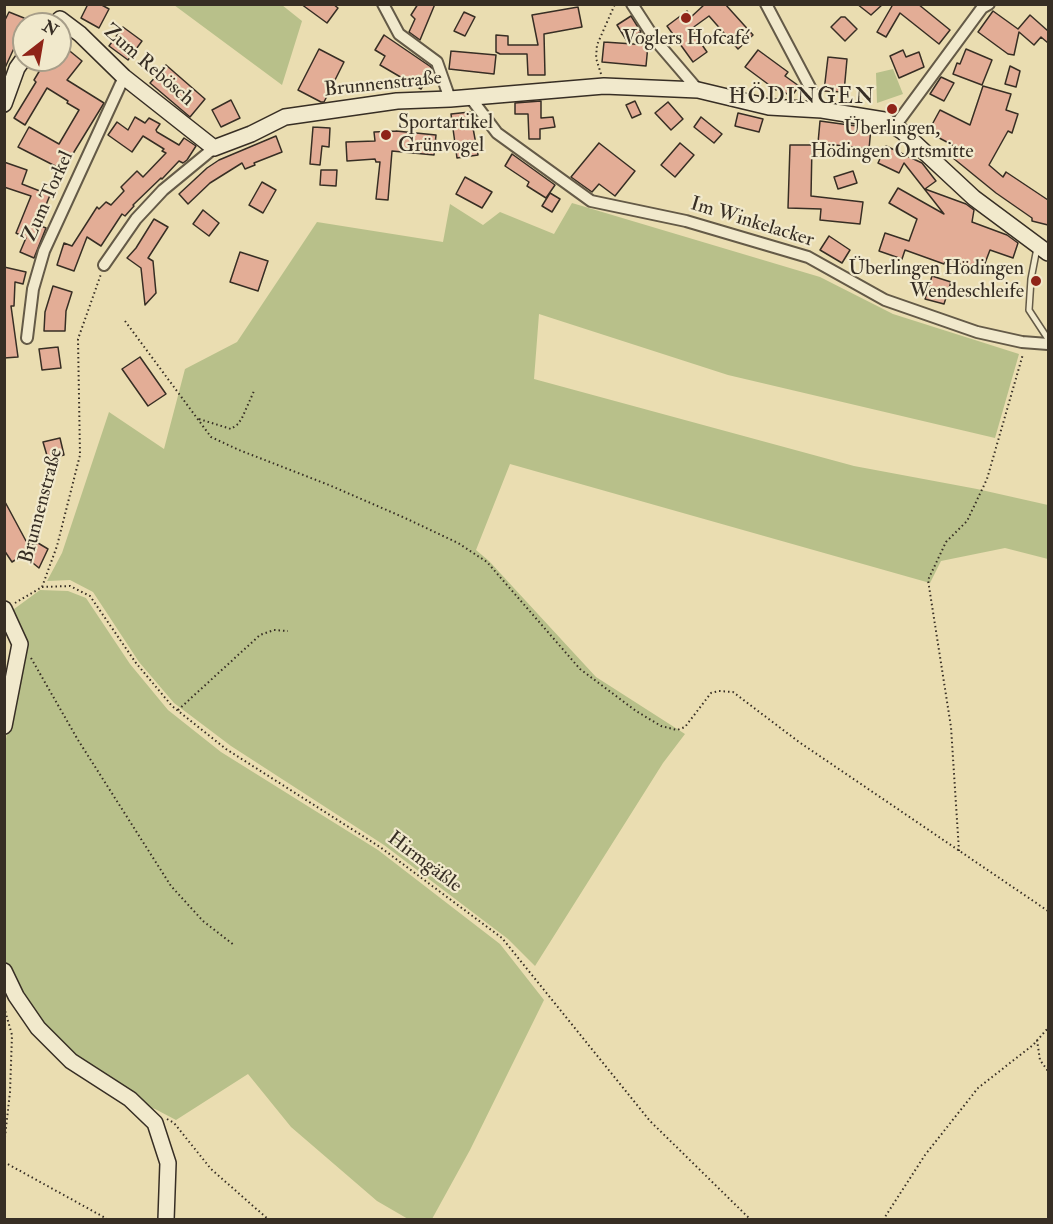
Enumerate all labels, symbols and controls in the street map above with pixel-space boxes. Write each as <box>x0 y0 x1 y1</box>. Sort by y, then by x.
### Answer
marker: Voglers Hofcafé <box>679 11 693 25</box>
north arrow <box>12 12 72 72</box>
text: N <box>39 16 62 41</box>
street label: Zum Rebösch <box>98 20 198 112</box>
place label: Voglers Hofcafé <box>622 28 750 52</box>
street label: Brunnenstraße <box>323 67 443 103</box>
district label: HÖDINGEN <box>728 85 876 111</box>
marker: Überlingen, Hödingen Ortsmitte <box>885 102 899 116</box>
place label: Sportartikel Grünvogel <box>398 112 493 159</box>
place label: Überlingen, Hödingen Ortsmitte <box>810 118 974 165</box>
marker: Sportartikel Grünvogel <box>379 128 393 142</box>
street label: Zum Torkel <box>18 148 80 246</box>
street label: Im Winkelacker <box>687 193 817 253</box>
place label: Überlingen Hödingen Wendeschleife <box>848 258 1024 305</box>
marker: Überlingen Hödingen Wendeschleife <box>1029 274 1043 288</box>
street label: Brunnenstraße <box>15 446 69 566</box>
street label: Hirmgäßle <box>382 827 466 899</box>

